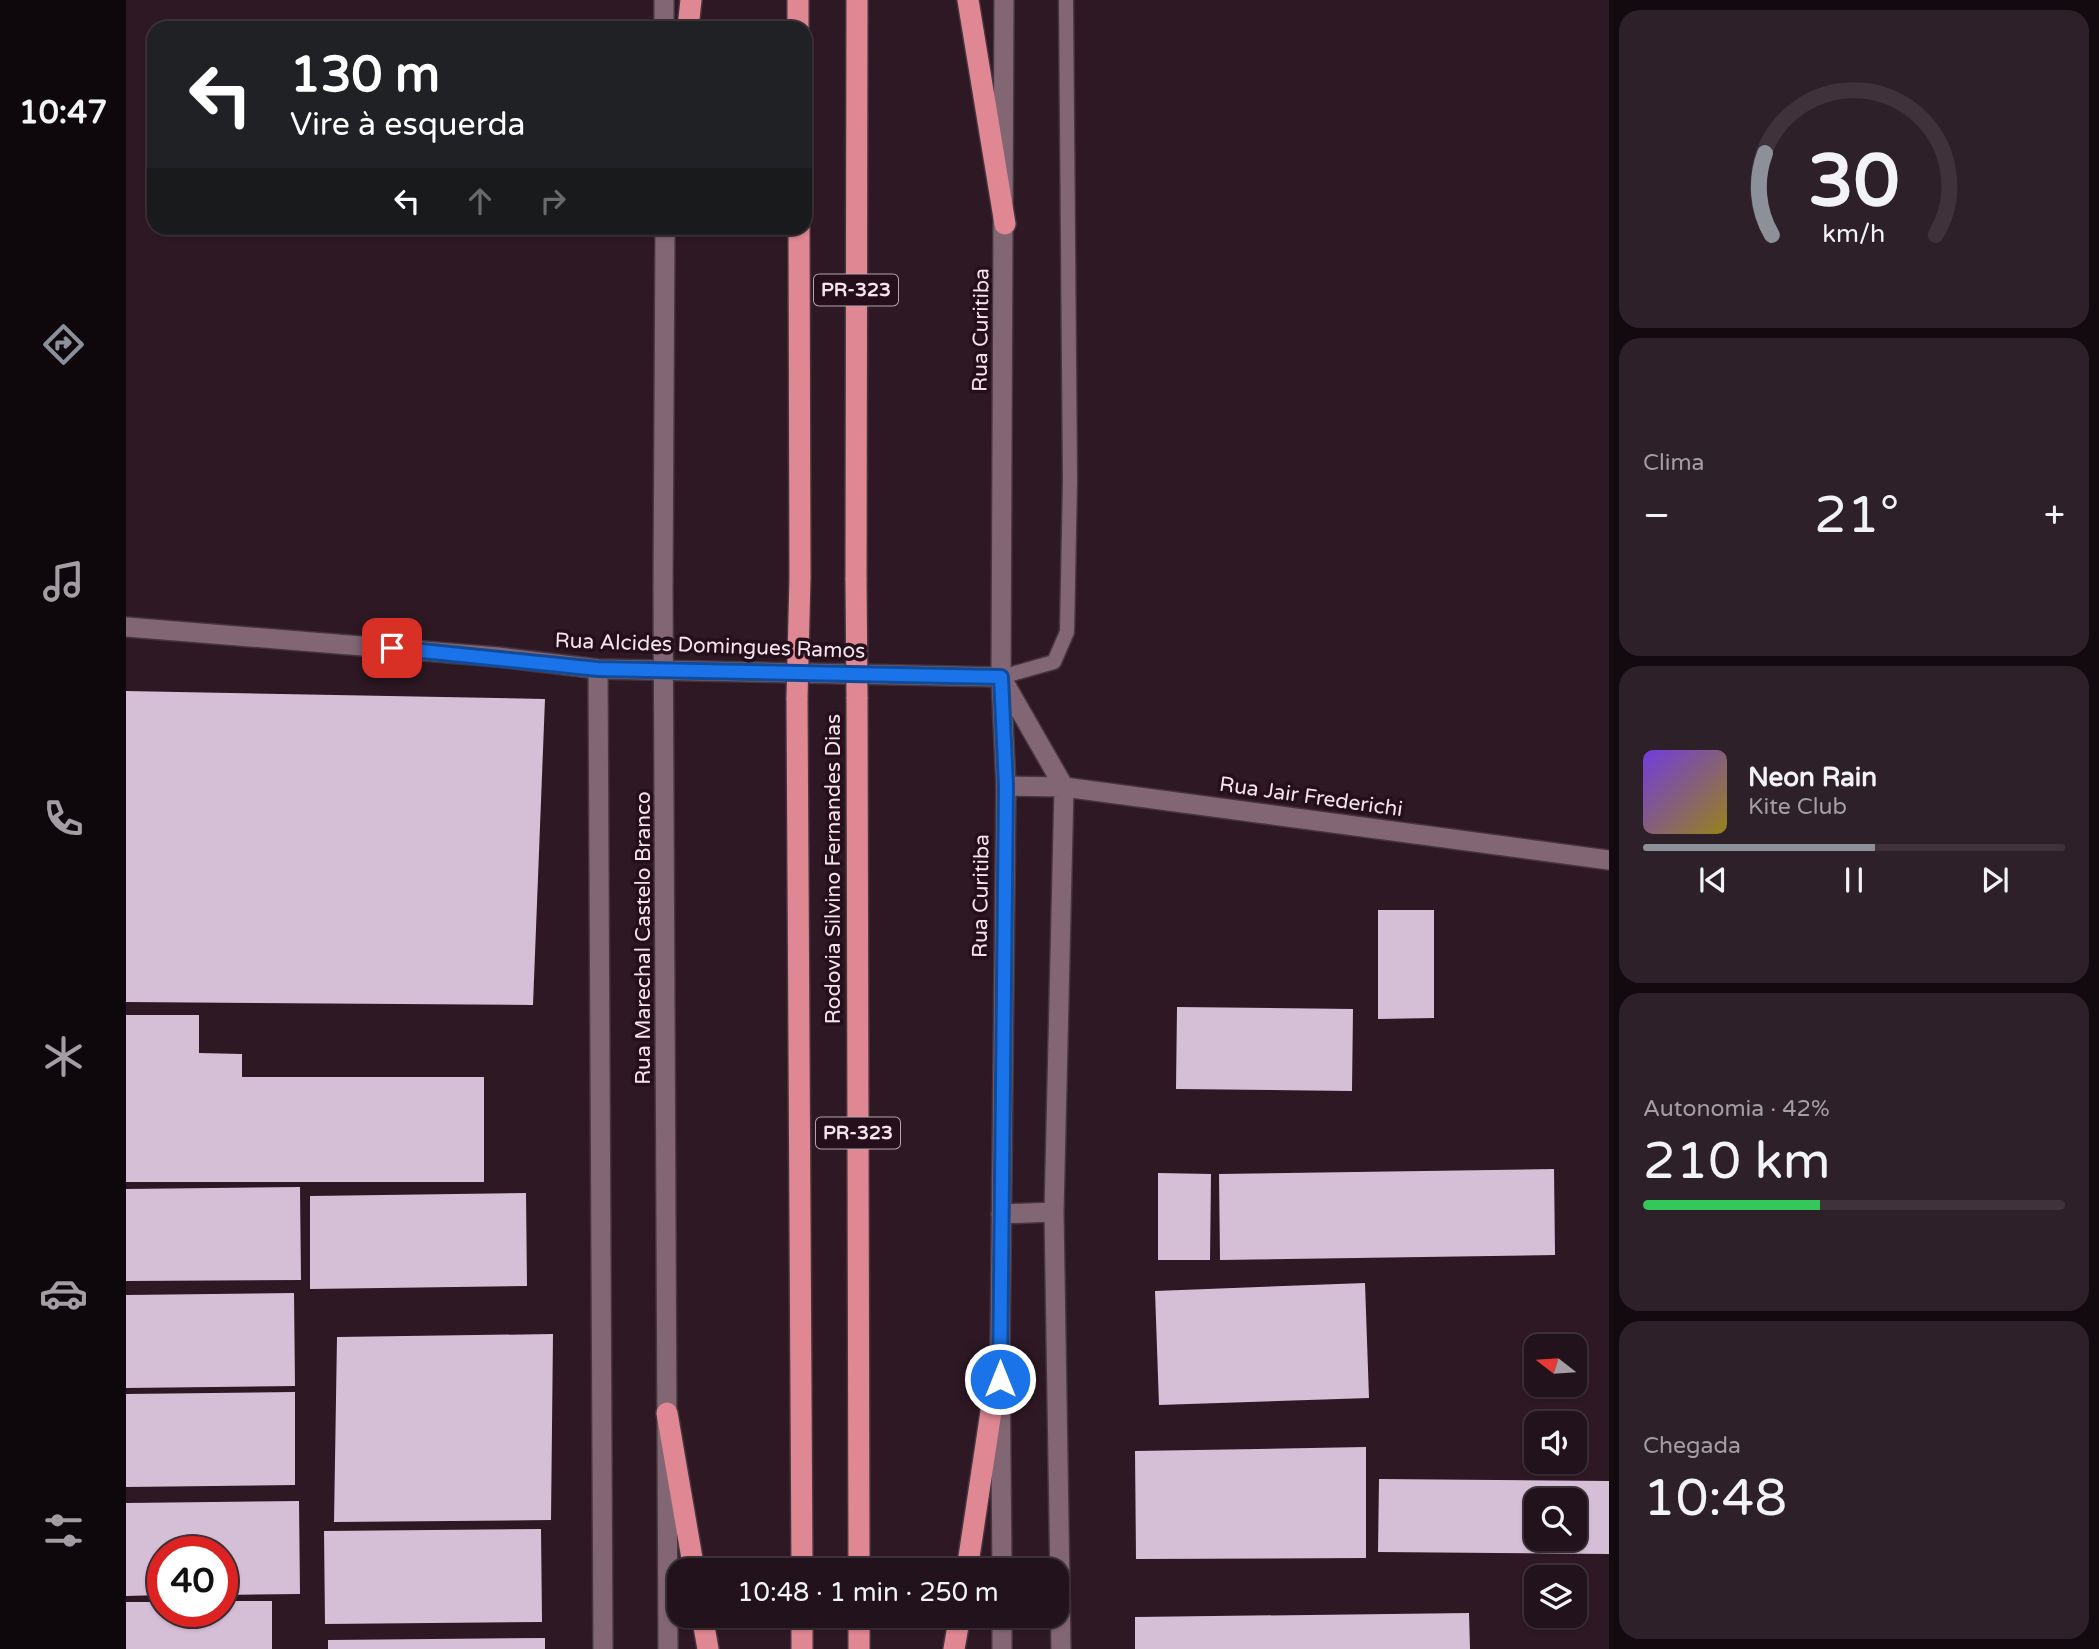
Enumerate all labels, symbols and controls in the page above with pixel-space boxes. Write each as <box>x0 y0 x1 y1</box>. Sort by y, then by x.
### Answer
text: 130 m <box>290 46 440 105</box>
icon: left <box>175 49 266 140</box>
text: 10:47 <box>19 94 107 132</box>
text: Vire à esquerda <box>290 106 526 144</box>
text: 30 <box>1808 138 1900 226</box>
icon: left <box>388 182 426 220</box>
icon: ahead <box>461 182 499 220</box>
icon: right <box>534 182 572 220</box>
text: km/h <box>1823 219 1885 249</box>
street label: Rua Curitiba <box>967 268 995 392</box>
road number: PR-323 <box>814 274 898 306</box>
icon: directions <box>39 320 88 369</box>
text: Clima <box>1643 449 1704 477</box>
text: 21° <box>1814 484 1899 547</box>
text: − <box>1643 493 1670 539</box>
text: + <box>2044 493 2065 539</box>
icon: music <box>39 557 88 606</box>
pin <box>362 618 422 678</box>
street label: Rua Alcides Domingues Ramos <box>554 628 866 664</box>
icon: arrive <box>373 629 411 667</box>
street label: Rodovia Silvino Fernandes Dias <box>821 714 846 1024</box>
text: Neon Rain <box>1748 762 1877 793</box>
street label: Rua Jair Frederichi <box>1218 772 1404 822</box>
street label: Rua Marechal Castelo Branco <box>631 791 656 1085</box>
text: Kite Club <box>1748 793 1847 821</box>
icon: phone <box>39 794 88 843</box>
street label: Rua Curitiba <box>967 834 995 958</box>
icon: previous <box>1694 861 1732 899</box>
icon: pause <box>1835 861 1873 899</box>
icon: next <box>1976 861 2014 899</box>
icon: climate <box>39 1032 88 1081</box>
text: Autonomia · 42% <box>1643 1095 1830 1123</box>
road number: PR-323 <box>816 1118 900 1148</box>
text: 210 km <box>1643 1130 1831 1193</box>
icon: car <box>39 1269 88 1318</box>
north arrow <box>1524 1334 1587 1396</box>
map controls <box>1524 1334 1587 1628</box>
position arrow <box>963 1342 1037 1416</box>
button: sound <box>1524 1411 1587 1474</box>
text: Chegada <box>1643 1432 1741 1460</box>
text: 10:48 <box>1643 1467 1787 1530</box>
button: search <box>1524 1488 1587 1551</box>
icon: filters <box>39 1506 88 1555</box>
speed limit sign: 40 <box>147 1536 238 1627</box>
button: layers <box>1524 1565 1587 1628</box>
text: 10:48 · 1 min · 250 m <box>737 1577 999 1608</box>

